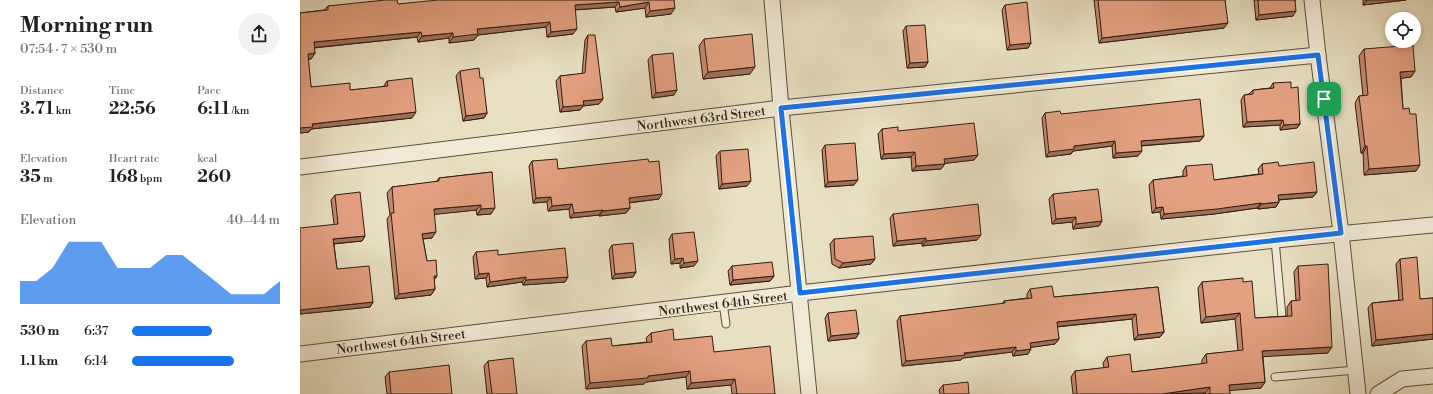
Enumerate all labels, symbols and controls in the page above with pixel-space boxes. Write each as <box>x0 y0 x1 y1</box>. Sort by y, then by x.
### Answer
text: Morning run <box>20 12 153 39</box>
map controls <box>1385 12 1421 48</box>
button: locate <box>1385 12 1421 48</box>
button: share <box>238 13 280 55</box>
text: 07:54 · 7 × 530 m <box>20 41 117 57</box>
pin <box>1307 82 1341 116</box>
text: Distance <box>20 84 64 98</box>
text: Time <box>109 84 135 98</box>
text: Pace <box>197 84 221 98</box>
icon: arrive <box>1313 88 1335 110</box>
text: 3.71 <box>20 98 54 120</box>
text: 22:56 <box>109 98 156 120</box>
text: 6:11 <box>197 98 230 120</box>
street label: Northwest 63rd Street <box>636 103 767 135</box>
text: km <box>54 104 71 118</box>
text: /km <box>230 104 249 118</box>
text: Elevation <box>20 152 68 166</box>
text: Heart rate <box>109 152 159 166</box>
text: kcal <box>197 152 217 166</box>
text: 35 <box>20 166 41 188</box>
text: 168 <box>109 166 138 188</box>
text: 260 <box>197 166 231 188</box>
text: m <box>41 172 53 186</box>
text: bpm <box>138 172 162 186</box>
text: Elevation <box>20 212 76 228</box>
text: 40–44 m <box>227 212 280 228</box>
street label: Northwest 64th Street <box>658 288 789 320</box>
text: 530 m <box>20 323 59 339</box>
text: 6:37 <box>84 323 108 339</box>
street label: Northwest 64th Street <box>336 326 467 358</box>
text: 1.1 km <box>20 353 58 369</box>
text: 6:14 <box>84 353 108 369</box>

